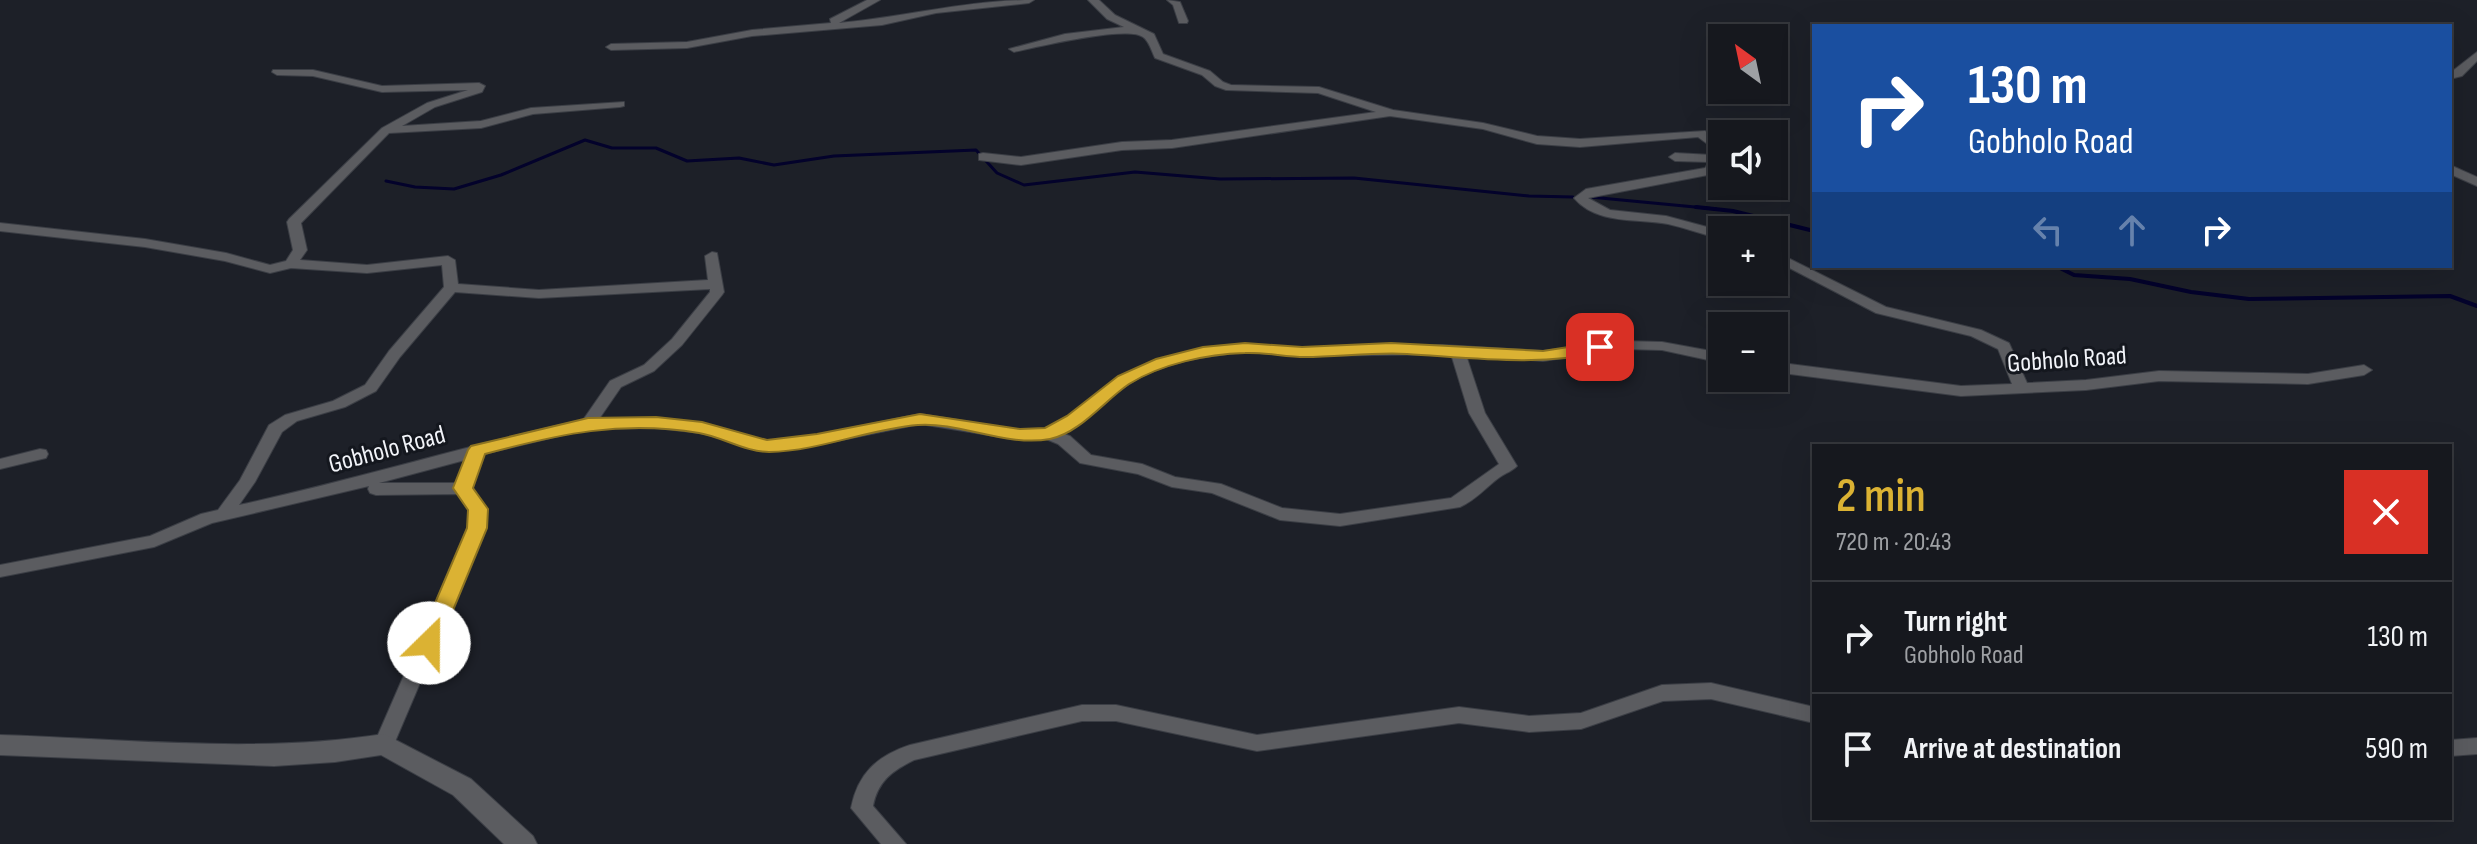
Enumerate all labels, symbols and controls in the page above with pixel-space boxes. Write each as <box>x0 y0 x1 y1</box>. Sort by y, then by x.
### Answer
north arrow <box>1708 24 1788 104</box>
map controls <box>1708 24 1788 392</box>
text: 130 m <box>1968 53 2088 120</box>
icon: right <box>1836 56 1940 160</box>
button: sound <box>1708 120 1788 200</box>
text: Gobholo Road <box>1968 121 2134 164</box>
icon: left <box>2026 208 2070 252</box>
icon: ahead <box>2110 208 2154 252</box>
icon: right <box>2194 208 2238 252</box>
button: + <box>1708 216 1788 296</box>
button: − <box>1708 312 1788 392</box>
pin <box>1566 313 1634 381</box>
icon: arrive <box>1578 325 1622 369</box>
street label: Gobholo Road <box>2006 340 2128 380</box>
street label: Gobholo Road <box>325 420 449 480</box>
text: 2 min <box>1836 468 1926 525</box>
button: close <box>2344 470 2428 554</box>
text: 720 m · 20:43 <box>1836 527 1952 558</box>
position arrow <box>387 601 471 685</box>
text: Turn right <box>1904 604 2007 640</box>
icon: right <box>1836 615 1880 659</box>
text: 130 m <box>2368 619 2428 655</box>
text: Gobholo Road <box>1904 640 2024 671</box>
icon: arrive <box>1836 727 1880 771</box>
text: Arrive at destination <box>1904 731 2121 767</box>
text: 590 m <box>2365 731 2428 767</box>

